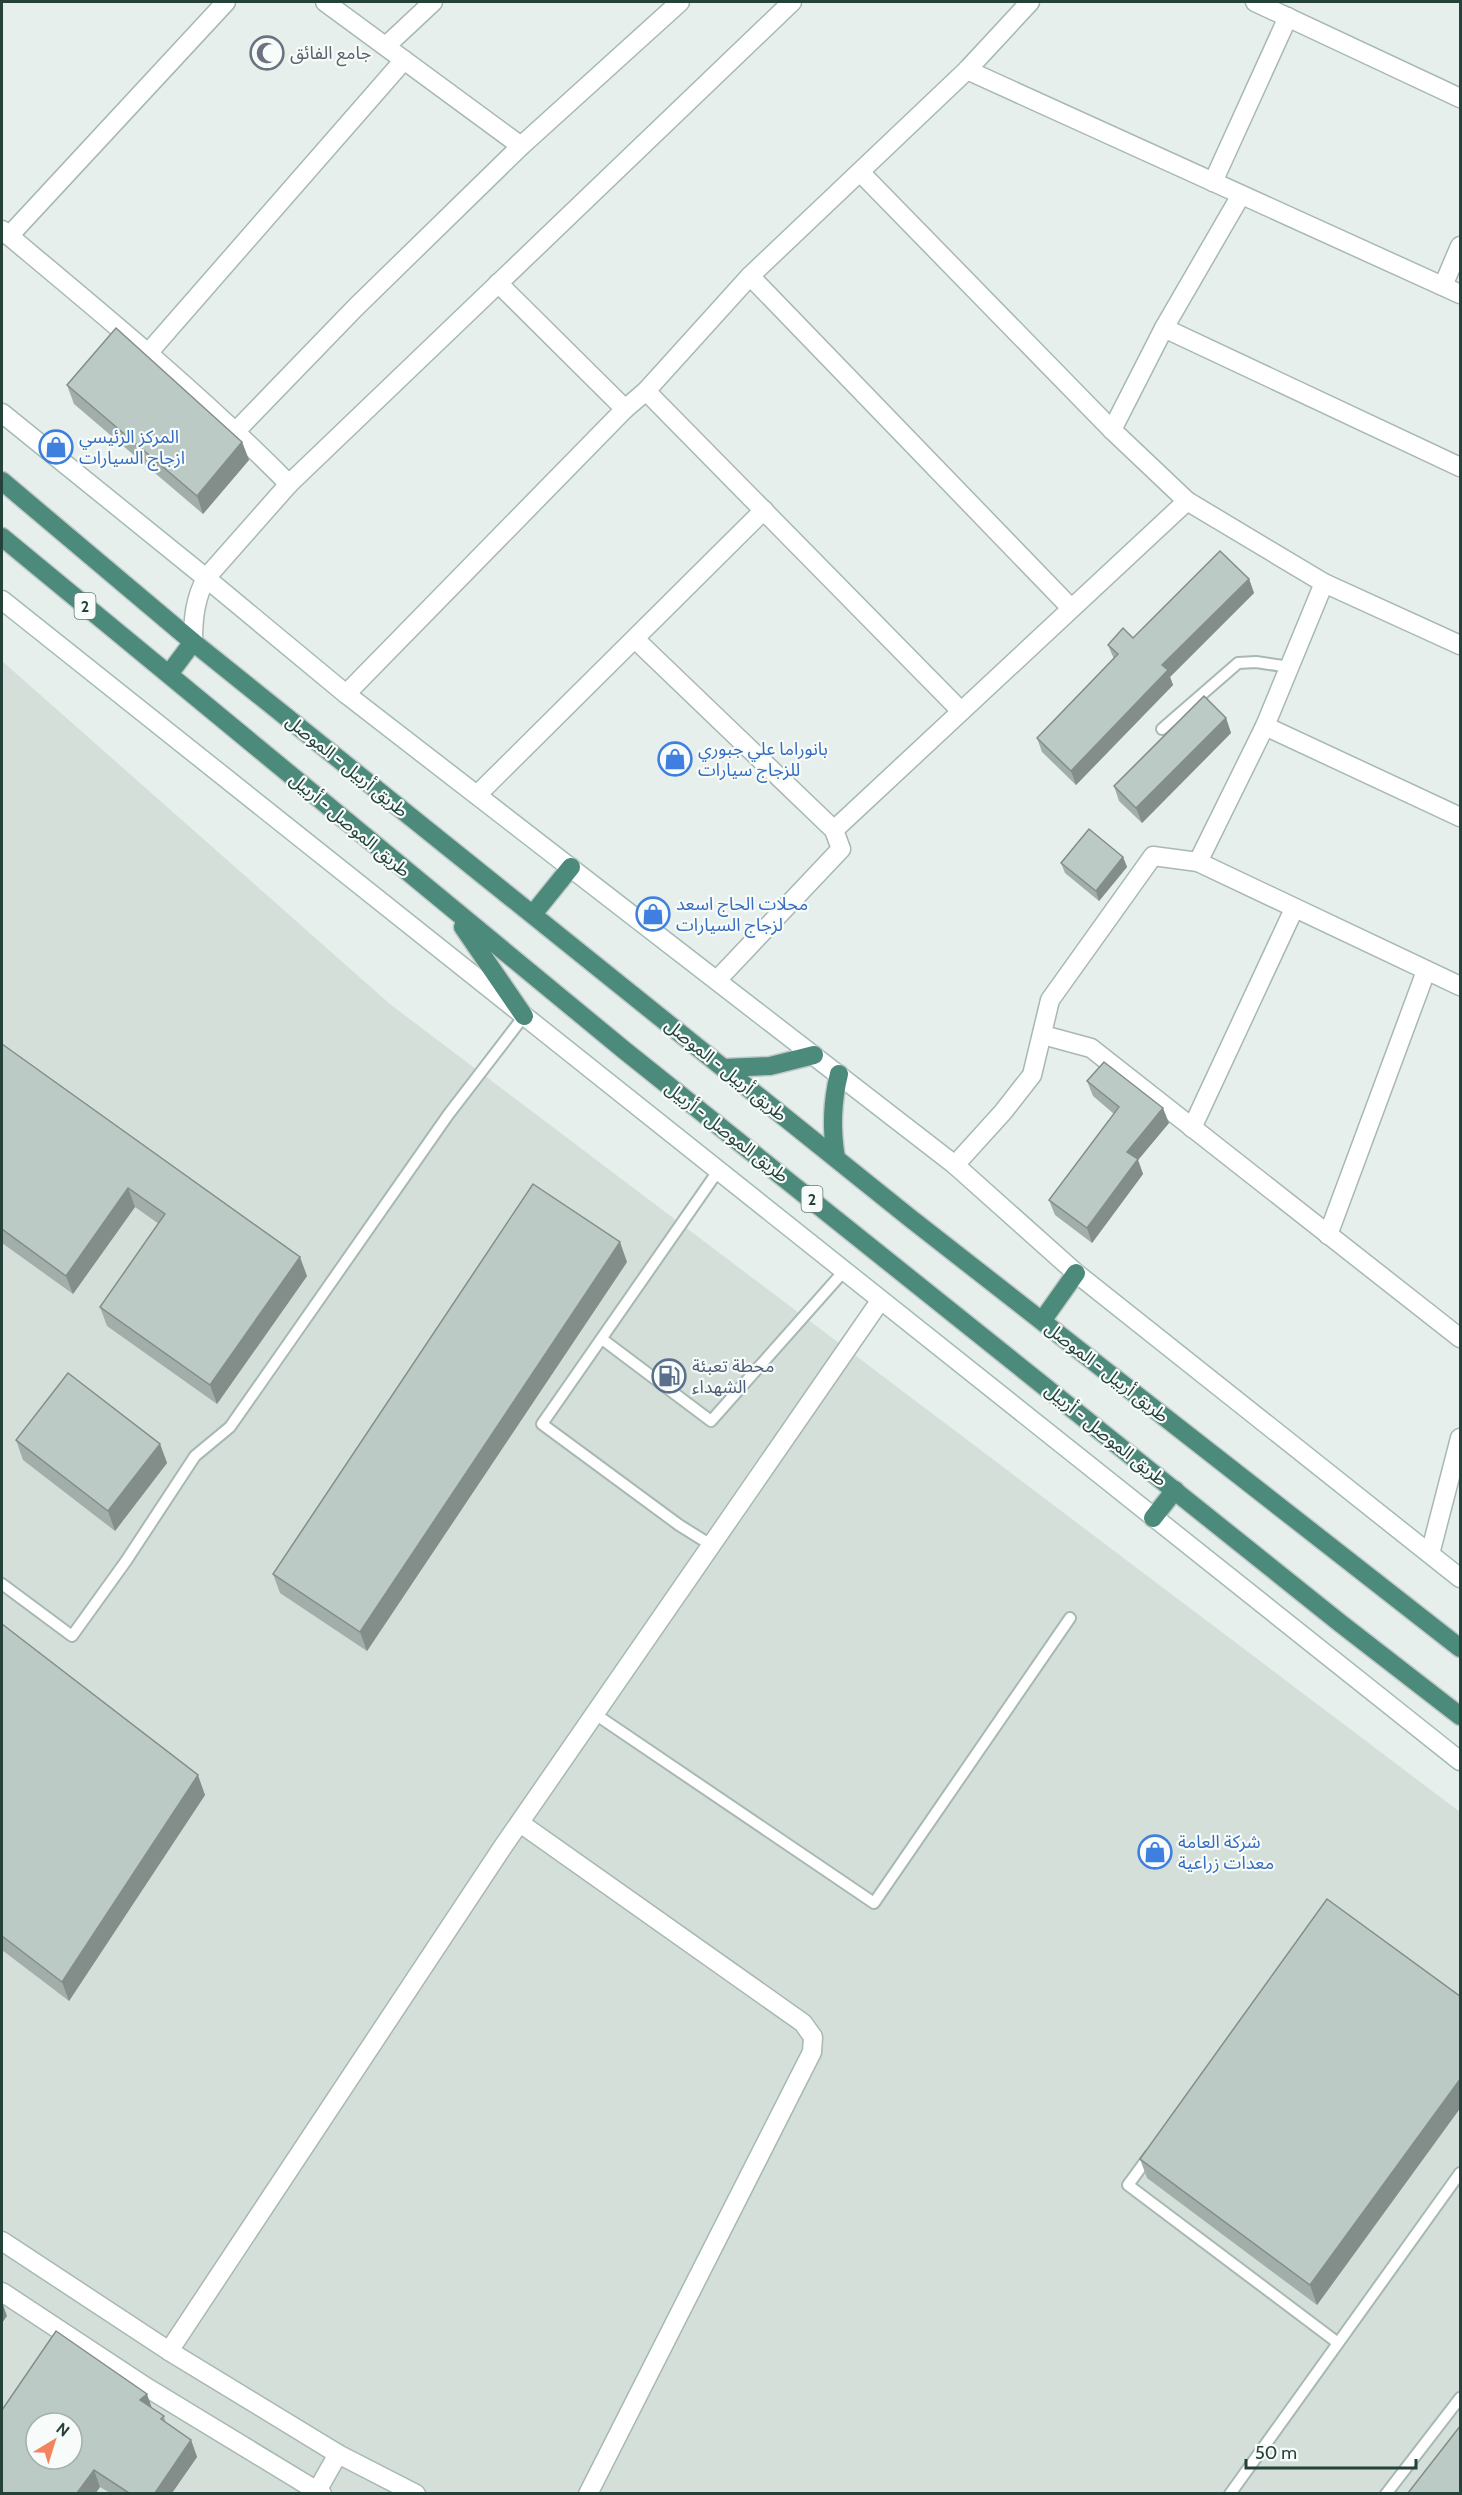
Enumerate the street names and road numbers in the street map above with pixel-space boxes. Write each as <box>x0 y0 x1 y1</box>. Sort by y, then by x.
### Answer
road number: 2 <box>74 593 96 619</box>
street label: طريق أربيل - الموصل <box>282 710 413 822</box>
street label: طريق الموصل - أربيل <box>285 768 415 882</box>
street label: طريق أربيل - الموصل <box>661 1014 792 1126</box>
street label: طريق الموصل - أربيل <box>661 1077 793 1187</box>
road number: 2 <box>802 1186 822 1212</box>
street label: طريق أربيل - الموصل <box>1041 1317 1173 1427</box>
street label: طريق الموصل - أربيل <box>1041 1379 1172 1491</box>

